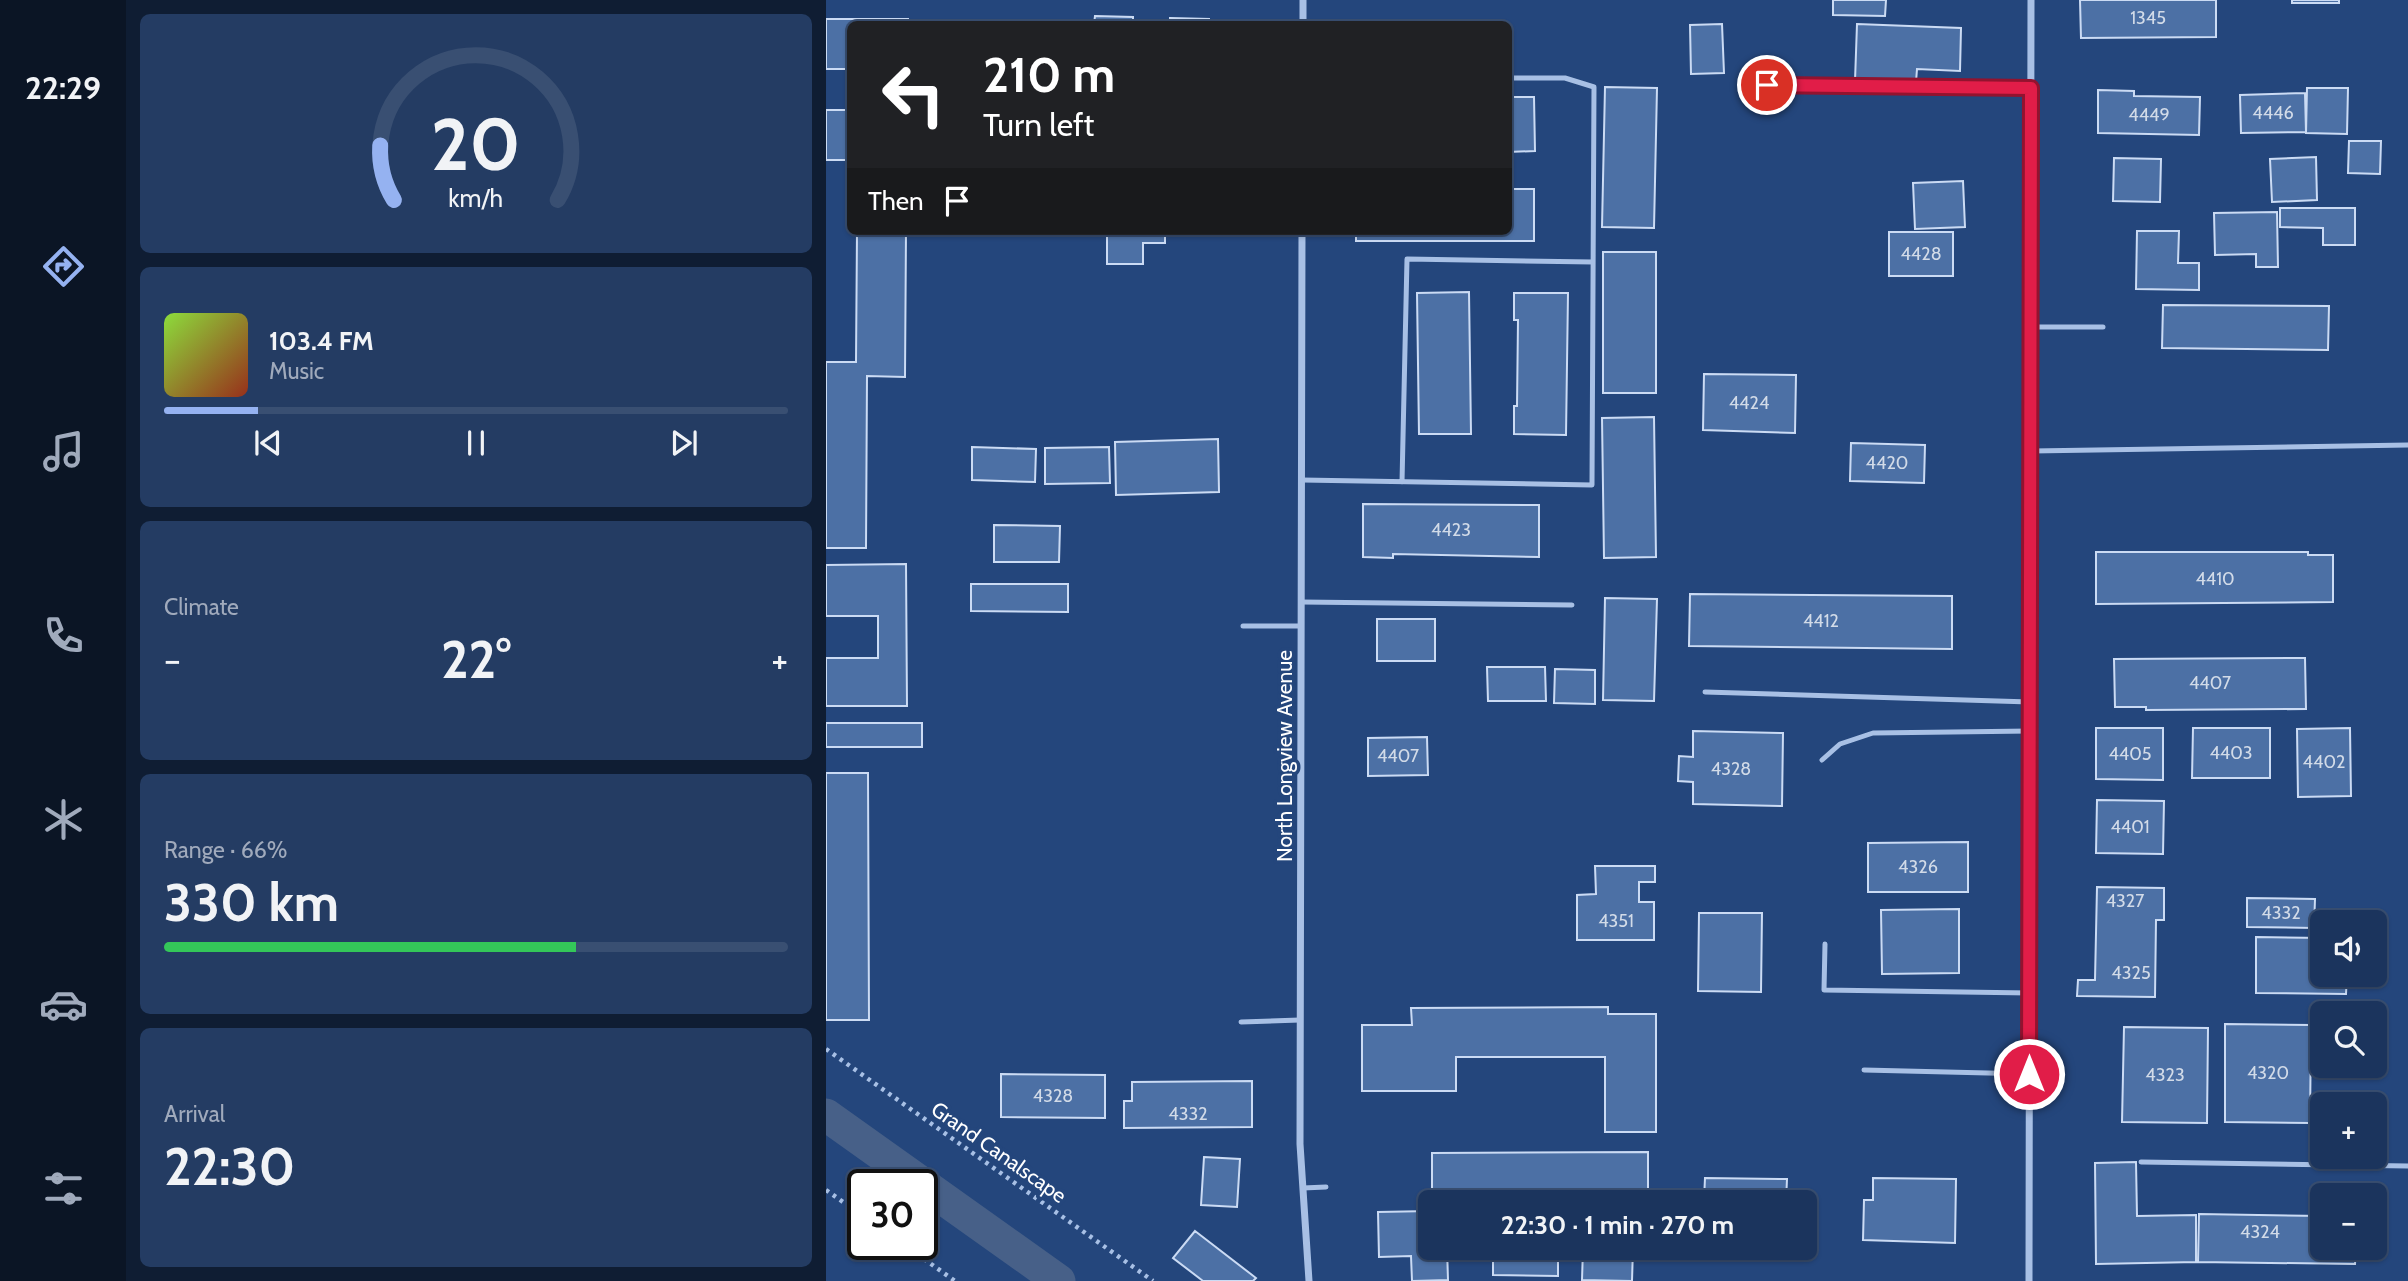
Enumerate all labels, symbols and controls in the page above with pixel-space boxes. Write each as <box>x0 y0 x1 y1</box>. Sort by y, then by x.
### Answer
house number: 1345 <box>2130 7 2166 29</box>
text: 210 m <box>983 45 1115 104</box>
icon: left <box>868 49 959 140</box>
pin <box>1737 55 1797 115</box>
icon: arrive <box>1748 66 1786 104</box>
text: 22:29 <box>25 68 101 107</box>
text: 20 <box>431 100 521 188</box>
house number: 4446 <box>2252 102 2294 124</box>
house number: 4449 <box>2128 104 2170 126</box>
text: Turn left <box>983 105 1094 144</box>
icon: arrive <box>938 182 976 220</box>
text: km/h <box>449 183 503 213</box>
text: Then <box>868 185 924 217</box>
icon: directions <box>39 242 88 291</box>
house number: 4428 <box>1900 243 1942 265</box>
text: 103.4 FM <box>269 325 374 357</box>
text: Music <box>269 357 324 385</box>
house number: 4424 <box>1729 392 1769 414</box>
icon: previous <box>249 424 287 462</box>
icon: pause <box>457 424 495 462</box>
icon: next <box>665 424 703 462</box>
icon: music <box>39 427 88 476</box>
house number: 4420 <box>1866 452 1908 474</box>
house number: 4423 <box>1431 519 1471 541</box>
house number: 4410 <box>2195 568 2235 590</box>
text: Climate <box>164 593 239 621</box>
house number: 4412 <box>1803 610 1839 632</box>
icon: phone <box>39 611 88 660</box>
text: 22° <box>441 628 511 691</box>
text: − <box>164 636 181 683</box>
text: + <box>771 636 788 683</box>
street label: North Longview Avenue <box>1272 650 1297 862</box>
house number: 4407 <box>2189 672 2231 694</box>
house number: 4403 <box>2209 742 2253 764</box>
house number: 4405 <box>2108 743 2152 765</box>
house number: 4407 <box>1377 745 1419 767</box>
house number: 4402 <box>2303 751 2345 773</box>
house number: 4328 <box>1711 758 1751 780</box>
icon: climate <box>39 795 88 844</box>
house number: 4401 <box>2110 816 2150 838</box>
text: Range · 66% <box>164 836 288 864</box>
house number: 4326 <box>1898 856 1938 878</box>
text: 330 km <box>164 871 339 934</box>
house number: 4327 <box>2106 890 2144 912</box>
house number: 4332 <box>2261 902 2301 924</box>
house number: 4351 <box>1598 910 1634 932</box>
map controls <box>2310 910 2387 1260</box>
button: sound <box>2310 910 2387 987</box>
house number: 4325 <box>2111 962 2151 984</box>
icon: car <box>39 980 88 1029</box>
button: search <box>2310 1001 2387 1078</box>
position arrow <box>1992 1037 2066 1111</box>
house number: 4320 <box>2247 1062 2289 1084</box>
house number: 4323 <box>2145 1064 2185 1086</box>
house number: 4328 <box>1033 1085 1073 1107</box>
button: + <box>2310 1092 2387 1169</box>
street label: Grand Canalscape <box>927 1096 1072 1208</box>
text: Arrival <box>164 1100 225 1128</box>
house number: 4332 <box>1168 1103 1208 1125</box>
text: 22:30 <box>164 1135 295 1198</box>
icon: filters <box>39 1164 88 1213</box>
speed limit sign: 30 <box>847 1169 938 1260</box>
button: − <box>2310 1183 2387 1260</box>
text: 22:30 · 1 min · 270 m <box>1501 1209 1734 1241</box>
house number: 4324 <box>2240 1221 2280 1243</box>

